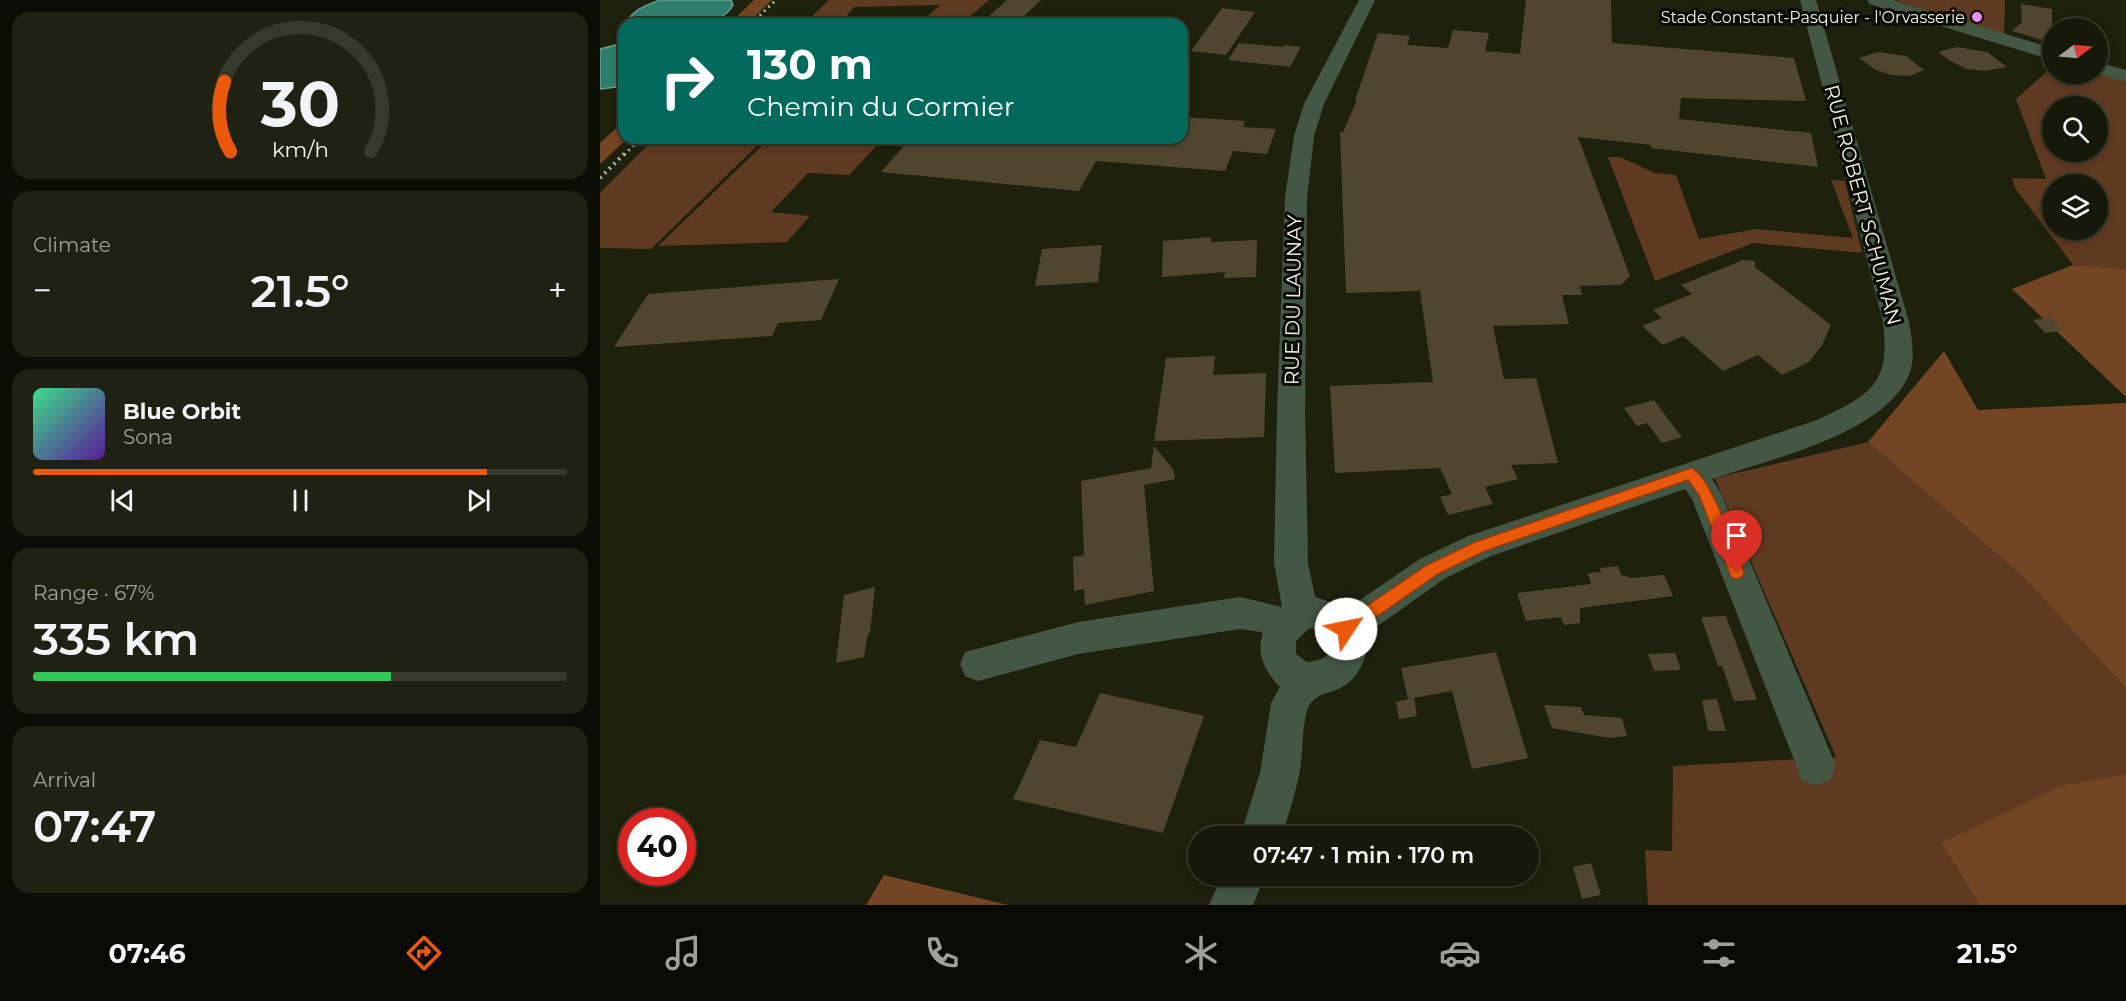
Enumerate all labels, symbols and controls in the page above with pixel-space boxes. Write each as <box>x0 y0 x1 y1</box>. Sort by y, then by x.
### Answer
place label: Stade Constant-Pasquier - l'Orvasserie <box>1661 8 1965 27</box>
marker: Stade Constant-Pasquier - l'Orvasserie <box>1970 10 1984 24</box>
north arrow <box>2042 18 2108 84</box>
map controls <box>2042 18 2108 240</box>
text: 130 m <box>747 38 873 90</box>
icon: right <box>648 42 726 120</box>
text: 30 <box>259 66 340 142</box>
street label: RUE ROBERT SCHUMAN <box>1819 82 1907 328</box>
text: Chemin du Cormier <box>747 90 1015 123</box>
button: search <box>2042 96 2108 162</box>
text: km/h <box>271 137 329 163</box>
button: layers <box>2042 174 2108 240</box>
street label: RUE DU LAUNAY <box>1280 214 1306 385</box>
text: Climate <box>33 233 111 257</box>
text: 21.5° <box>250 263 350 318</box>
text: − <box>33 270 52 310</box>
text: + <box>548 270 567 310</box>
text: Blue Orbit <box>123 398 241 425</box>
text: Sona <box>123 425 173 449</box>
icon: previous <box>106 484 139 517</box>
icon: pause <box>284 484 317 517</box>
icon: next <box>462 484 495 517</box>
pin <box>1711 510 1762 572</box>
icon: arrive <box>1720 519 1753 552</box>
text: Range · 67% <box>33 581 154 605</box>
position arrow <box>1314 597 1378 661</box>
text: 335 km <box>33 611 199 666</box>
text: Arrival <box>33 768 96 792</box>
text: 07:47 <box>33 798 156 853</box>
speed limit sign: 40 <box>618 808 696 886</box>
text: 07:47 · 1 min · 170 m <box>1253 842 1474 869</box>
icon: directions <box>403 932 445 974</box>
icon: music <box>662 932 704 974</box>
icon: phone <box>921 932 963 974</box>
icon: climate <box>1180 932 1222 974</box>
icon: car <box>1439 932 1481 974</box>
icon: filters <box>1698 932 1740 974</box>
text: 07:46 <box>108 937 186 970</box>
text: 21.5° <box>1957 937 2017 970</box>

